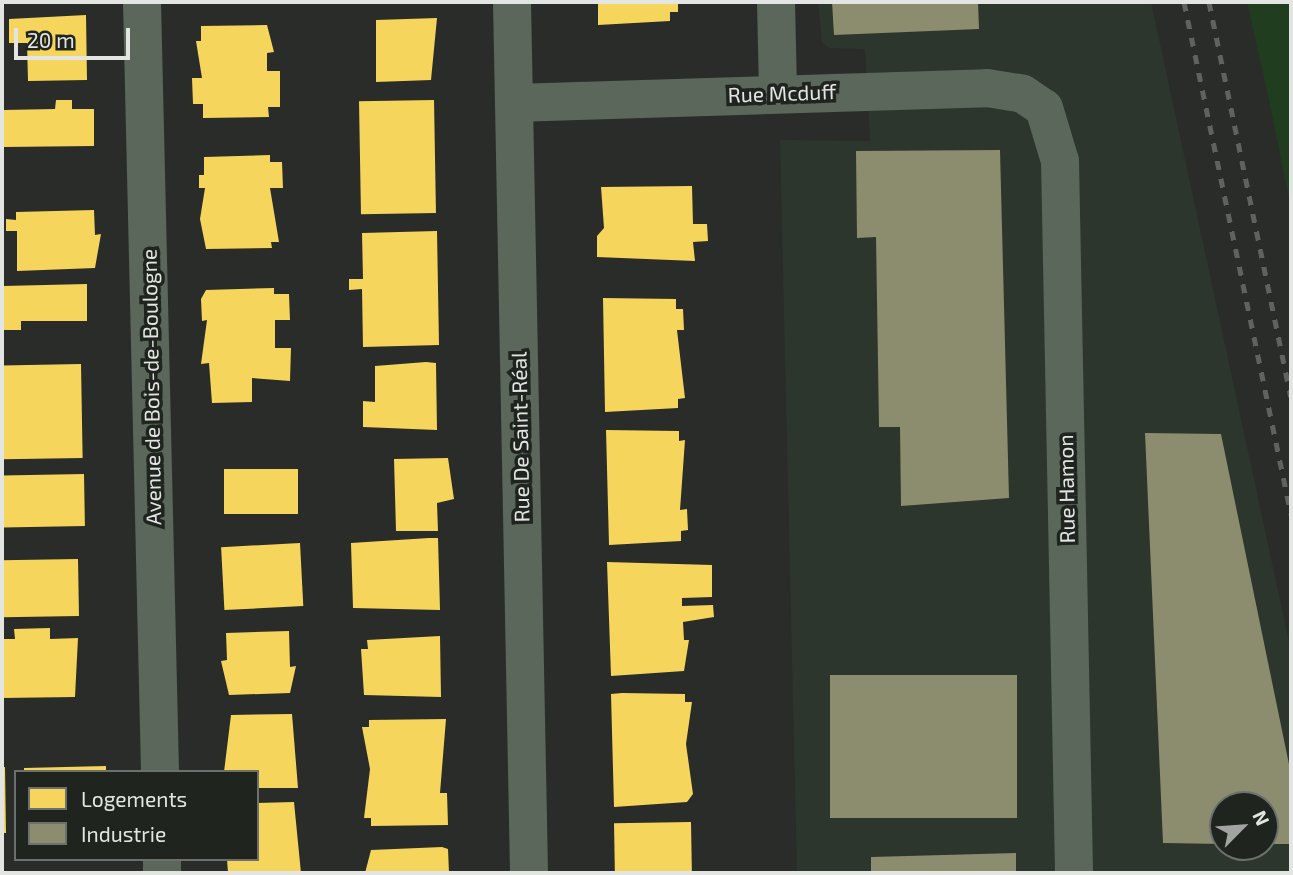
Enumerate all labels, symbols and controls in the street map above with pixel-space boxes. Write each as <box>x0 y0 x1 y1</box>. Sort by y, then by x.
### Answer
scale bar <box>18 14 133 58</box>
text: 20 m <box>27 27 75 52</box>
street label: Rue Mcduff <box>727 79 837 107</box>
street label: Avenue de Bois-de-Boulogne <box>136 249 166 525</box>
street label: Rue De Saint-Réal <box>506 351 534 523</box>
street label: Rue Hamon <box>1052 434 1080 544</box>
legend <box>14 770 259 861</box>
text: Logements <box>81 786 187 811</box>
north arrow <box>1209 791 1279 861</box>
text: N <box>1248 807 1275 829</box>
text: Industrie <box>81 821 166 846</box>

